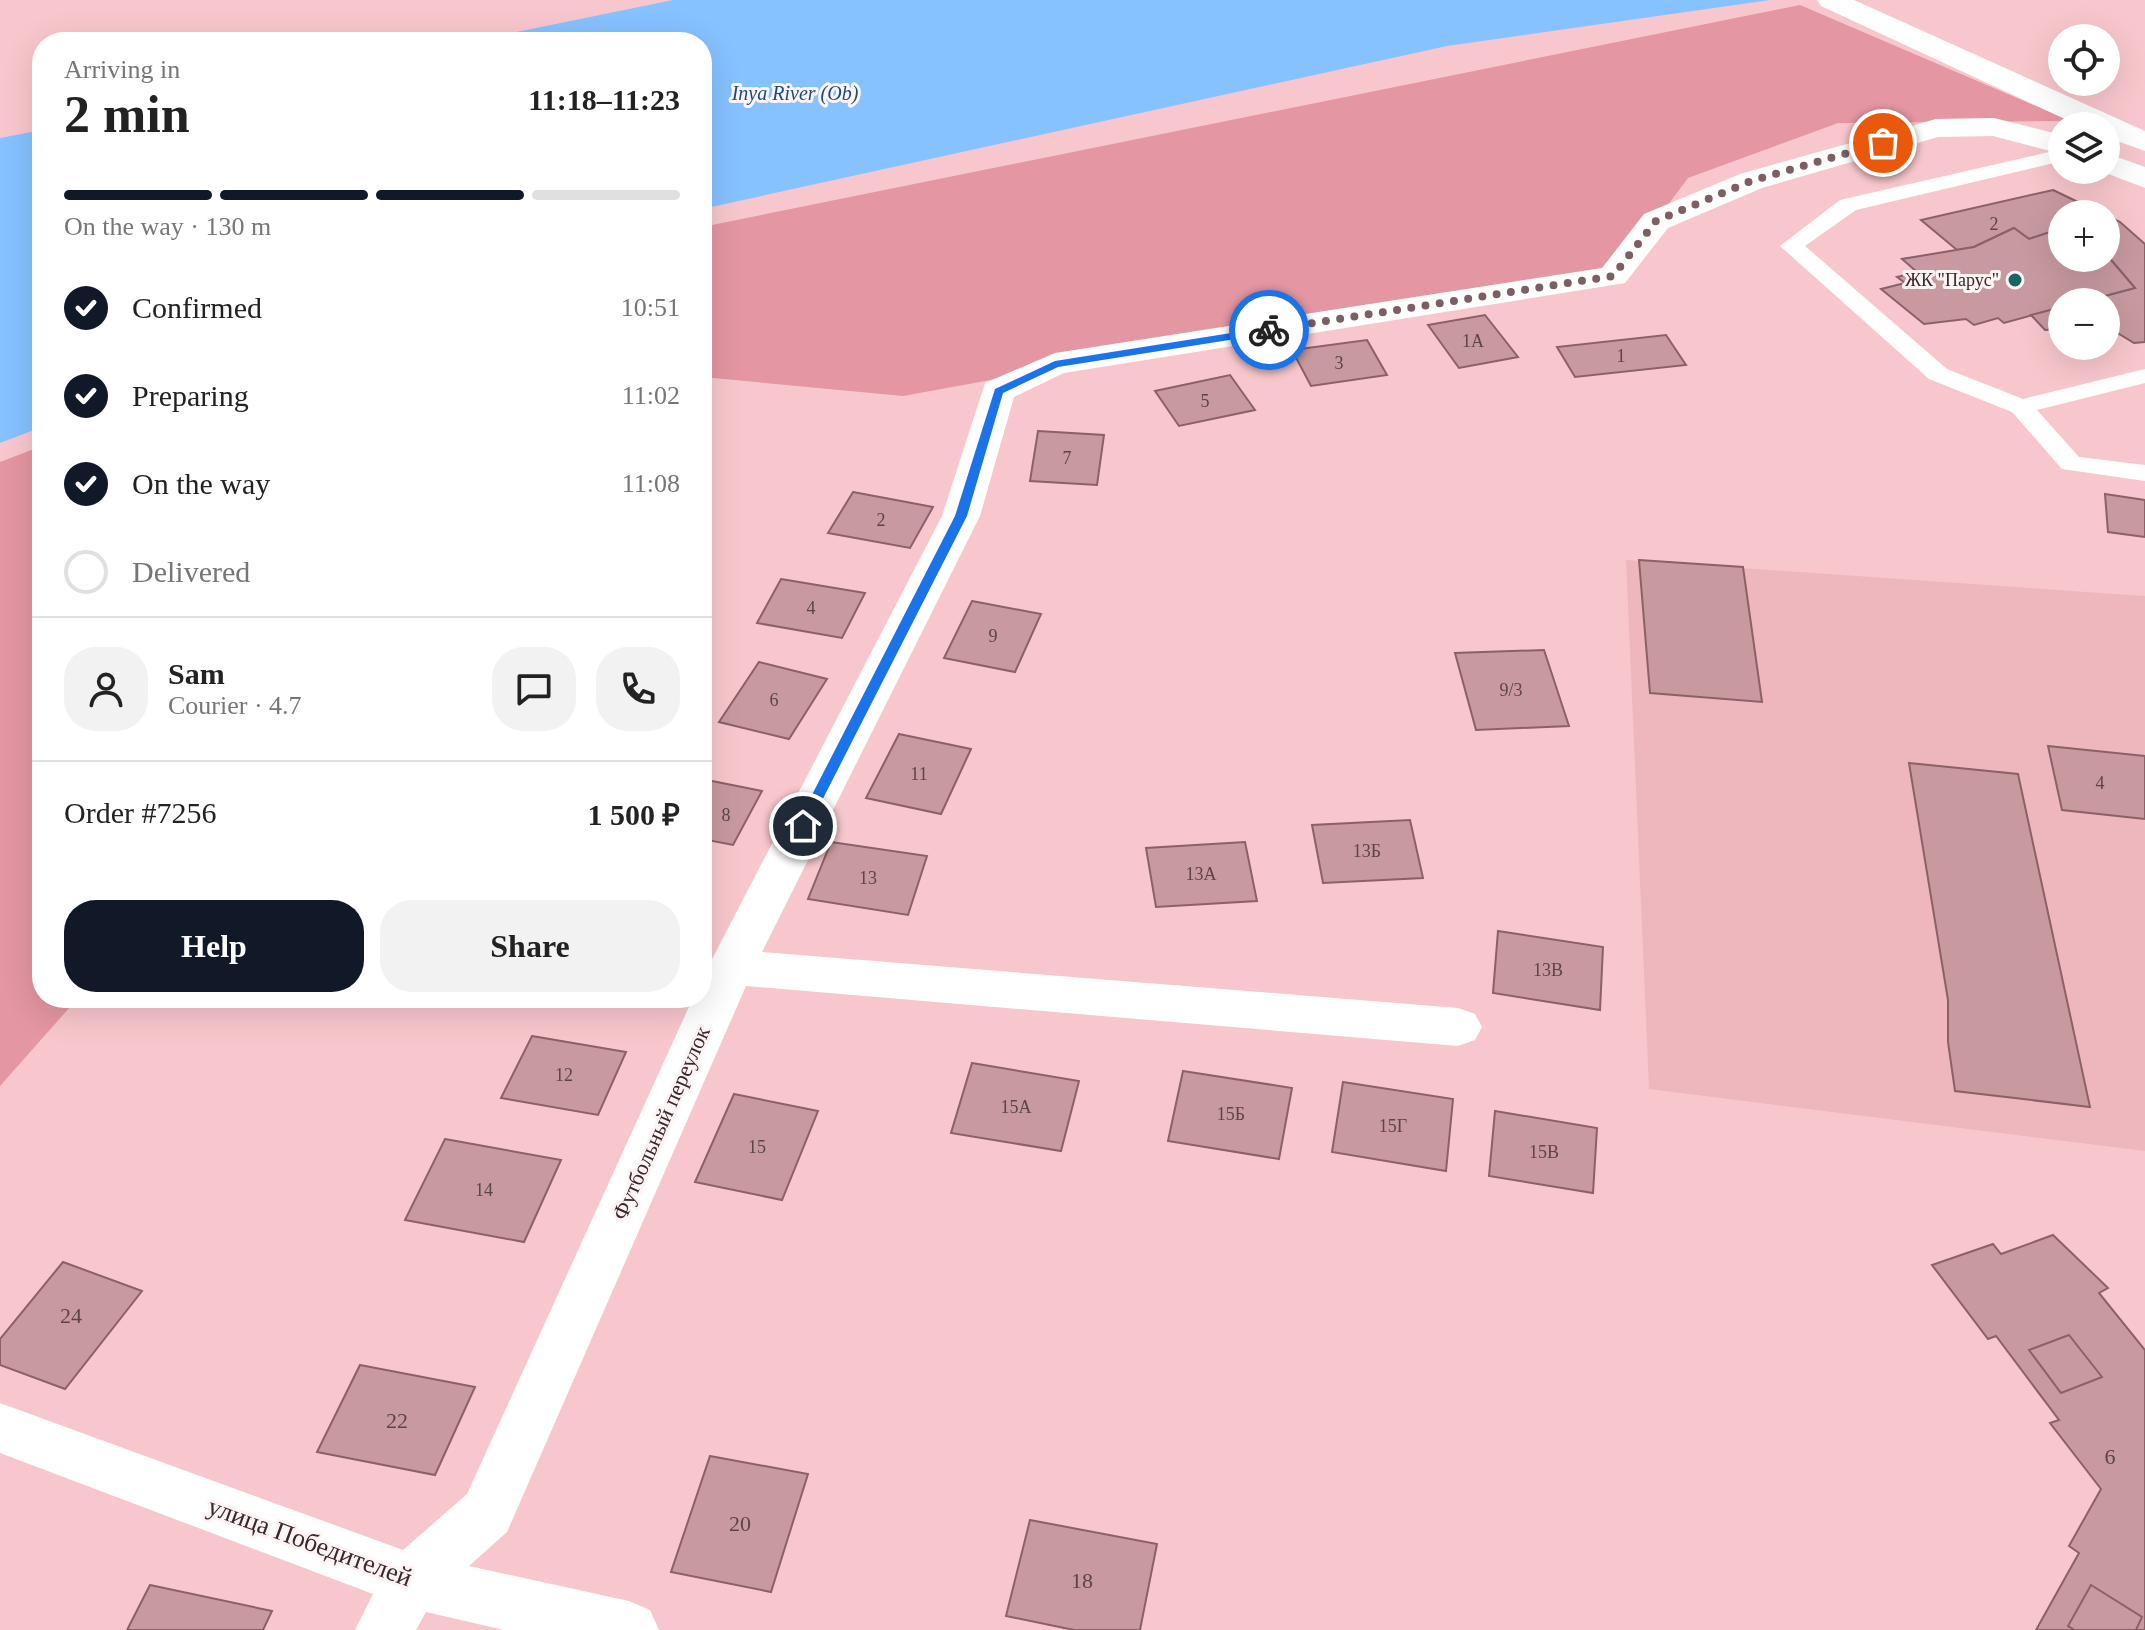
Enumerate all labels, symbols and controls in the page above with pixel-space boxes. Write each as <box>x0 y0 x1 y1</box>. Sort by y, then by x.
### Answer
map controls <box>2048 24 2120 360</box>
button: locate <box>2048 24 2120 96</box>
text: Arriving in <box>64 55 180 84</box>
water label: Inya River (Ob) <box>731 82 859 105</box>
text: 11:18–11:23 <box>528 83 680 116</box>
text: 2 min <box>64 86 190 143</box>
pin <box>1849 109 1917 177</box>
button: layers <box>2048 112 2120 184</box>
icon: bag <box>1861 121 1905 165</box>
button: + <box>2048 200 2120 272</box>
text: On the way · 130 m <box>64 212 271 241</box>
house number: 2 <box>1990 214 1999 234</box>
place label: ЖК "Парус" <box>1905 270 1999 290</box>
marker: ЖК "Парус" <box>2006 271 2024 289</box>
icon: check <box>64 286 108 330</box>
button: − <box>2048 288 2120 360</box>
courier <box>1229 290 1309 370</box>
text: Confirmed <box>132 291 262 324</box>
text: 10:51 <box>621 293 680 322</box>
icon: bike <box>1247 308 1291 352</box>
house number: 1А <box>1462 331 1484 351</box>
house number: 1 <box>1617 346 1626 366</box>
house number: 3 <box>1335 353 1344 373</box>
icon: check <box>64 374 108 418</box>
text: Preparing <box>132 379 249 412</box>
text: 11:02 <box>622 381 680 410</box>
house number: 5 <box>1201 391 1210 411</box>
house number: 7 <box>1063 448 1072 468</box>
icon: check <box>64 462 108 506</box>
text: On the way <box>132 467 270 500</box>
text: 11:08 <box>622 469 680 498</box>
house number: 2 <box>877 510 886 530</box>
text: Delivered <box>132 555 250 588</box>
house number: 4 <box>807 598 816 618</box>
house number: 9 <box>989 626 998 646</box>
button: person <box>64 647 148 731</box>
button: chat <box>492 647 576 731</box>
button: phone <box>596 647 680 731</box>
text: Sam <box>168 657 225 690</box>
house number: 9/3 <box>1499 680 1523 700</box>
house number: 6 <box>770 690 779 710</box>
text: Courier · 4.7 <box>168 691 302 720</box>
house number: 11 <box>910 764 928 784</box>
house number: 4 <box>2096 773 2105 793</box>
pin <box>769 792 837 860</box>
text: Order #7256 <box>64 796 216 829</box>
text: 1 500 ₽ <box>588 798 680 831</box>
icon: home <box>781 804 825 848</box>
house number: 8 <box>722 805 731 825</box>
house number: 13Б <box>1353 841 1381 861</box>
house number: 13А <box>1186 864 1217 884</box>
house number: 13 <box>859 868 877 888</box>
button: Help <box>64 900 364 992</box>
button: Share <box>380 900 680 992</box>
house number: 13В <box>1533 960 1563 980</box>
street label: Футбольный переулок <box>607 1022 715 1224</box>
house number: 12 <box>555 1065 573 1085</box>
house number: 15А <box>1001 1097 1032 1117</box>
house number: 15Б <box>1217 1104 1245 1124</box>
house number: 15Г <box>1379 1116 1407 1136</box>
house number: 15 <box>748 1137 766 1157</box>
house number: 15В <box>1529 1142 1559 1162</box>
house number: 14 <box>475 1180 493 1200</box>
house number: 24 <box>60 1303 82 1328</box>
house number: 22 <box>386 1408 408 1433</box>
house number: 6 <box>2105 1444 2116 1469</box>
street label: улица Победителей <box>204 1492 416 1592</box>
house number: 20 <box>729 1511 751 1536</box>
house number: 18 <box>1071 1568 1093 1593</box>

